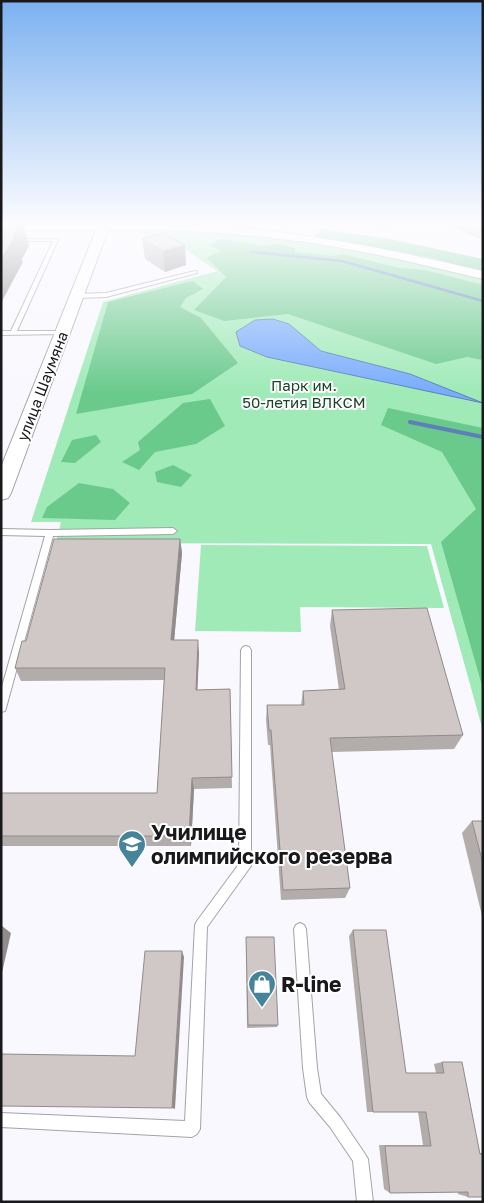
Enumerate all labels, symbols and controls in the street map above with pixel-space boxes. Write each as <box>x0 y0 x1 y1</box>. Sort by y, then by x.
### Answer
street label: улица Шаумяна <box>13 329 71 443</box>
park label: Парк им. 50-летия ВЛКСМ <box>242 376 366 411</box>
place label: Училище олимпийского резерва <box>151 819 392 869</box>
school or university icon: Училище олимпийского резерва <box>117 829 147 868</box>
shop icon: R-line <box>247 969 277 1008</box>
place label: R-line <box>281 971 341 997</box>

